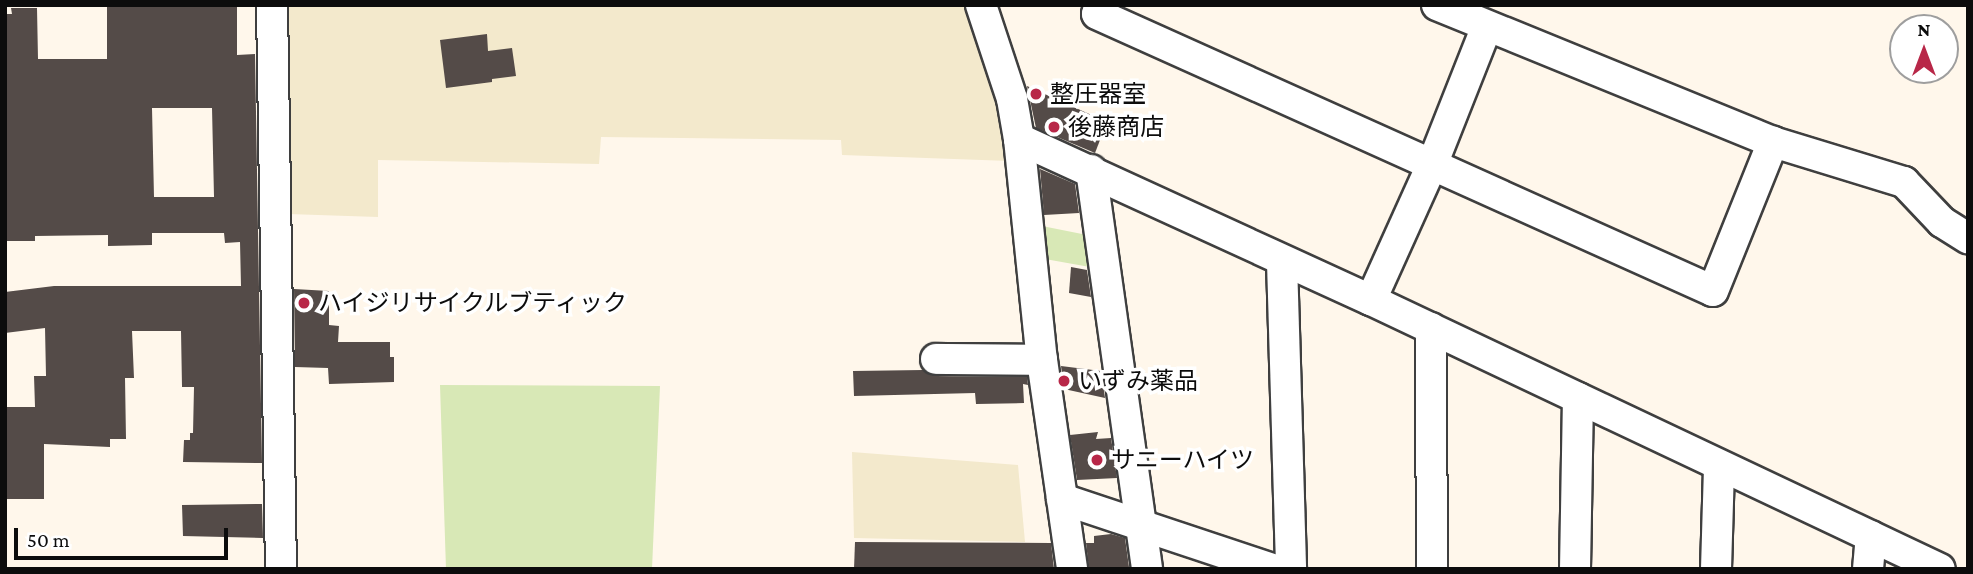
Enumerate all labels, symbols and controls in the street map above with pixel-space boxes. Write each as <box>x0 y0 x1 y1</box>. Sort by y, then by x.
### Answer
north arrow <box>1889 14 1959 84</box>
text: N <box>1918 19 1930 40</box>
place label: 整圧器室 <box>1050 80 1146 108</box>
marker: 整圧器室 <box>1028 86 1044 102</box>
place label: 後藤商店 <box>1068 113 1164 141</box>
marker: 後藤商店 <box>1046 119 1062 135</box>
place label: ハイジリサイクルブティック <box>318 289 630 317</box>
marker: ハイジリサイクルブティック <box>296 295 312 311</box>
place label: いずみ薬品 <box>1078 367 1198 395</box>
marker: いずみ薬品 <box>1056 373 1072 389</box>
place label: サニーハイツ <box>1111 446 1255 474</box>
marker: サニーハイツ <box>1089 452 1105 468</box>
scale bar <box>18 514 231 558</box>
text: 50 m <box>27 528 70 552</box>

